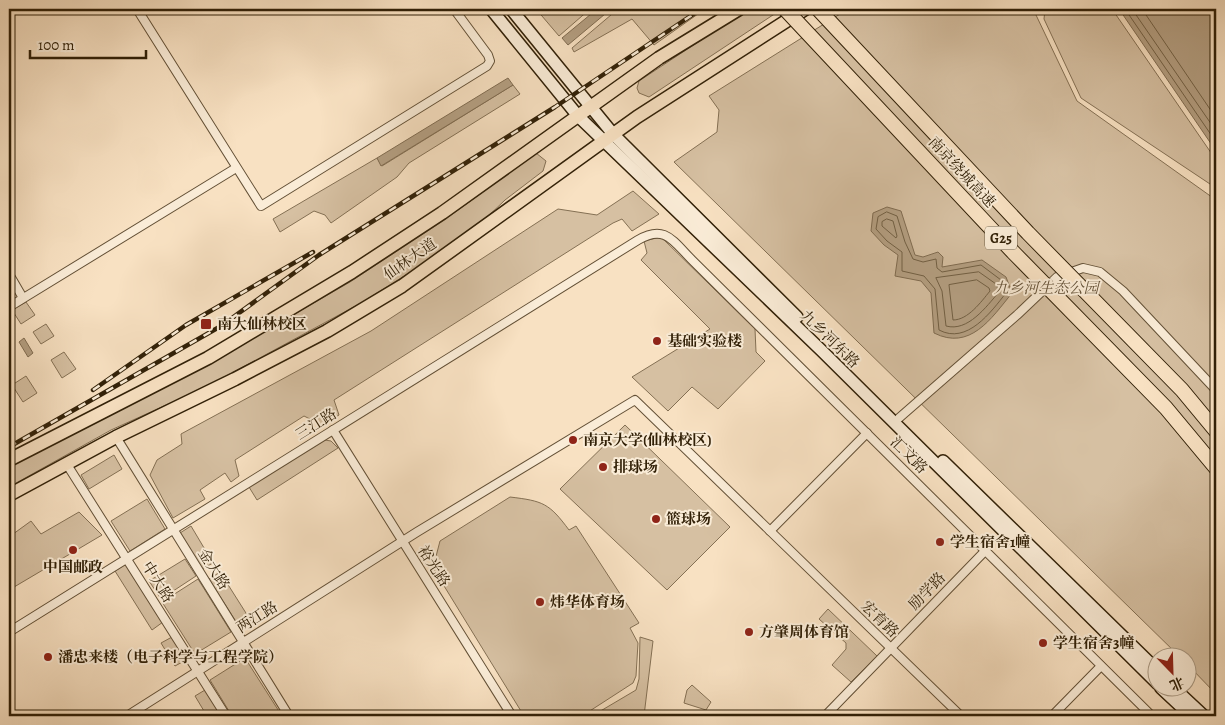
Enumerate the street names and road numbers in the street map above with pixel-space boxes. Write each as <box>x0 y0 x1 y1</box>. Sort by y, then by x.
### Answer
street label: 南京绕城高速 <box>924 132 1000 212</box>
road number: G25 <box>985 227 1017 250</box>
street label: 仙林大道 <box>380 234 440 284</box>
street label: 九乡河东路 <box>796 306 864 372</box>
street label: 三江路 <box>292 404 340 444</box>
street label: 汇文路 <box>886 432 932 478</box>
street label: 裕光路 <box>413 542 455 590</box>
street label: 金大路 <box>194 545 234 593</box>
street label: 中大路 <box>138 558 178 606</box>
street label: 励学路 <box>904 568 950 614</box>
street label: 宏育路 <box>857 596 903 642</box>
street label: 两江路 <box>233 597 281 637</box>

